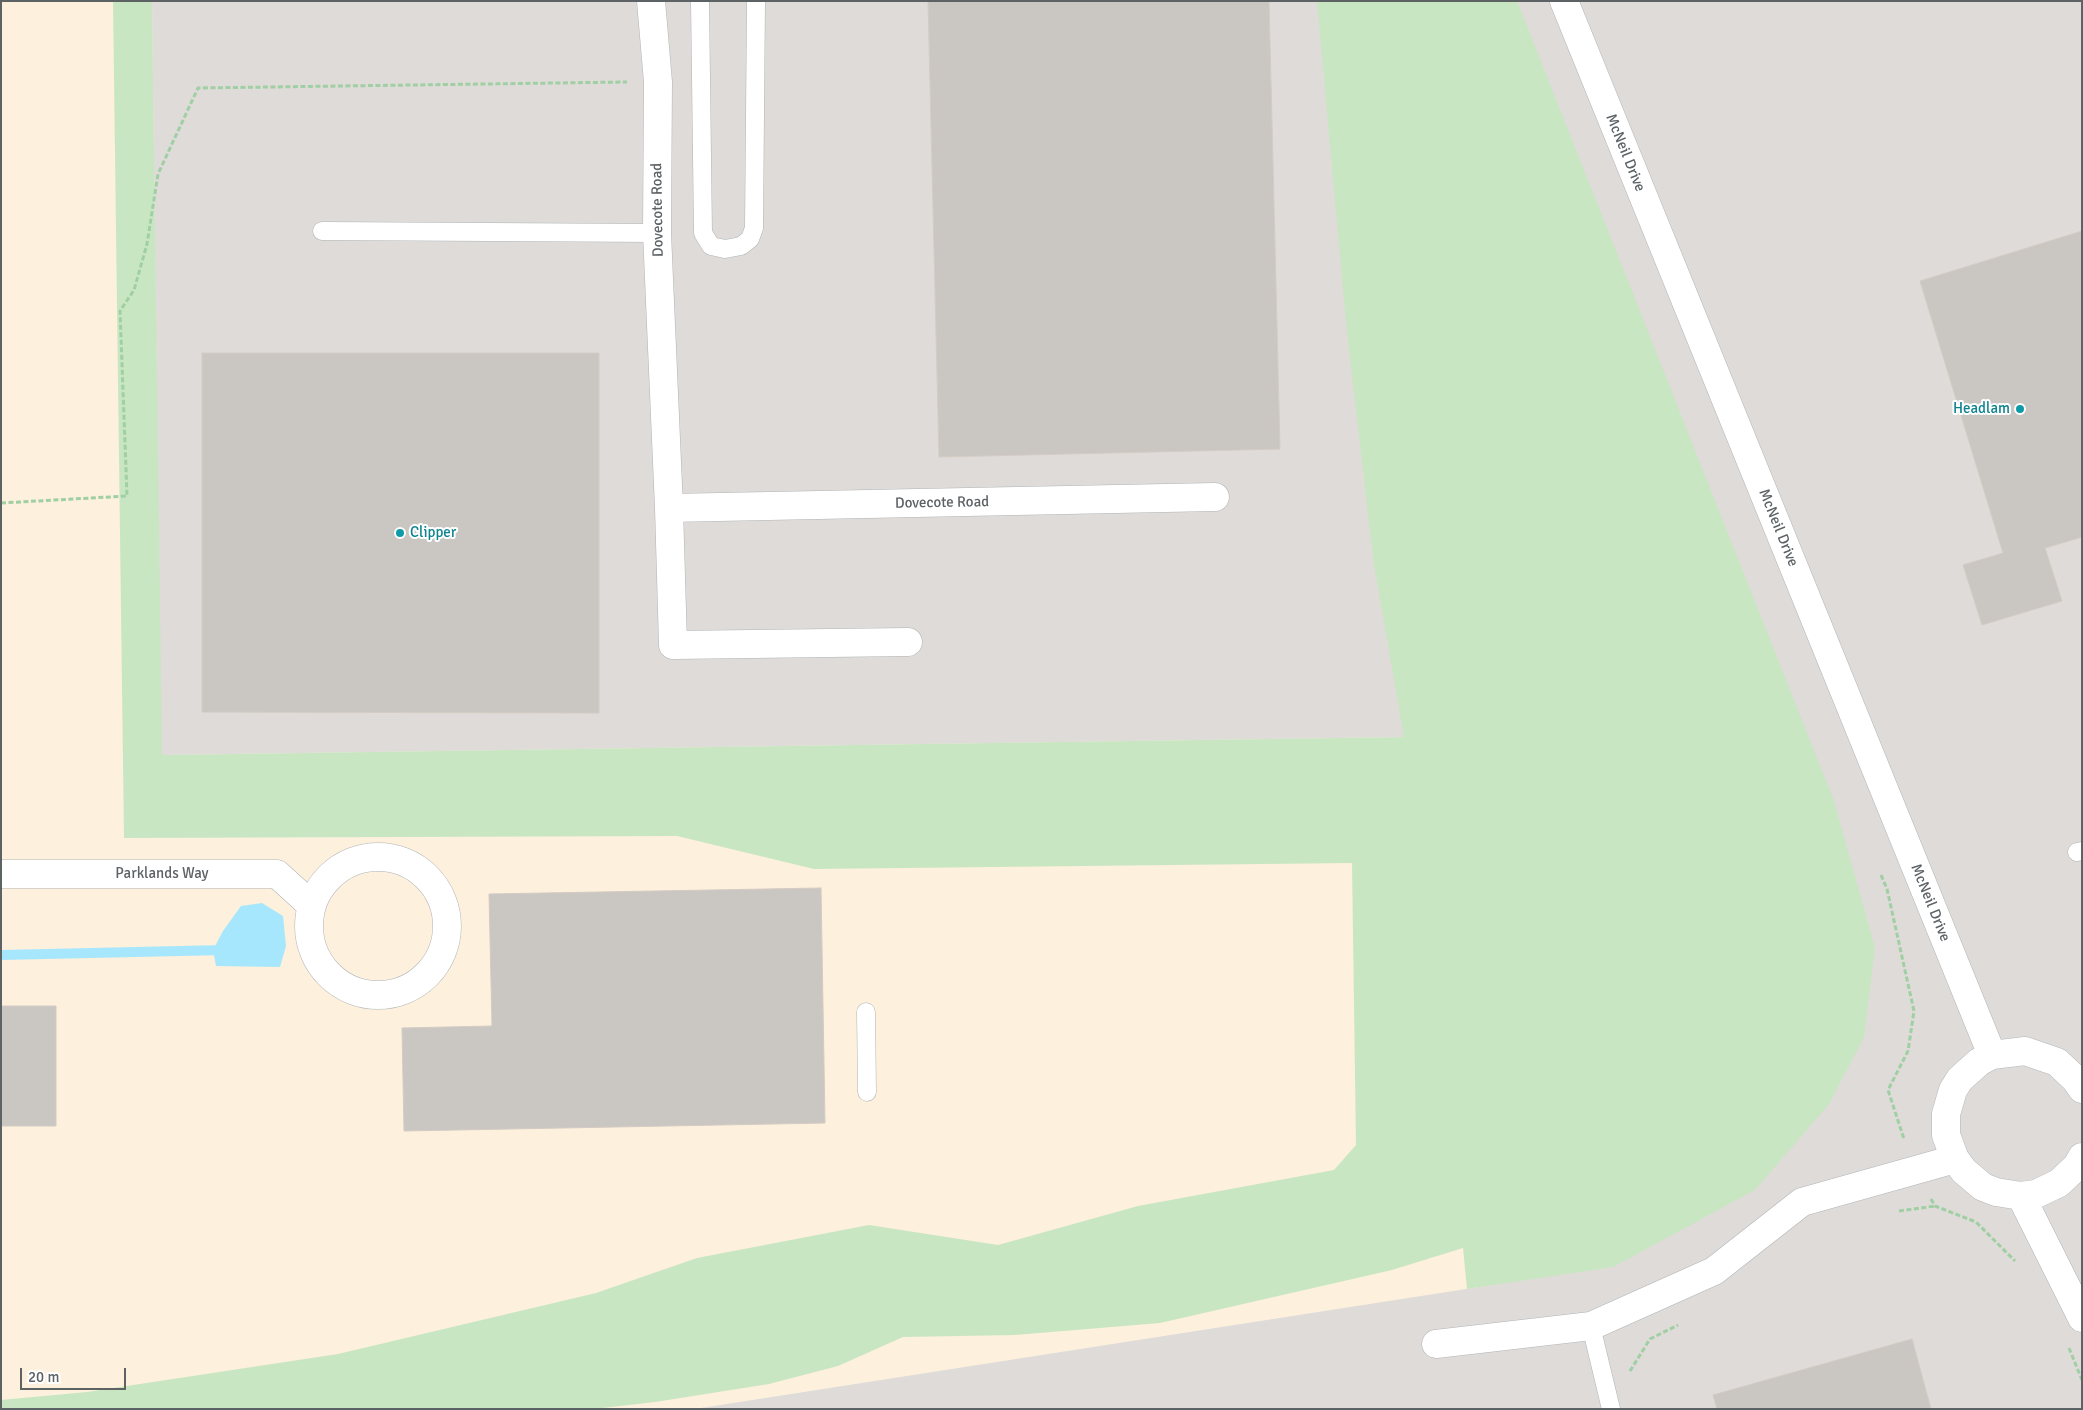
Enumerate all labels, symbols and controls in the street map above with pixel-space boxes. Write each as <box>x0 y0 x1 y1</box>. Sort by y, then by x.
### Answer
street label: McNeil Drive <box>1601 112 1649 194</box>
street label: Dovecote Road <box>648 163 668 257</box>
place label: Headlam <box>1953 400 2010 418</box>
marker: Headlam <box>2014 403 2026 415</box>
street label: McNeil Drive <box>1754 487 1802 569</box>
street label: Dovecote Road <box>895 493 989 513</box>
place label: Clipper <box>410 524 456 542</box>
marker: Clipper <box>394 527 406 539</box>
street label: McNeil Drive <box>1906 862 1954 944</box>
street label: Parklands Way <box>115 865 209 883</box>
scale bar <box>22 1358 129 1390</box>
text: 20 m <box>28 1368 59 1386</box>

